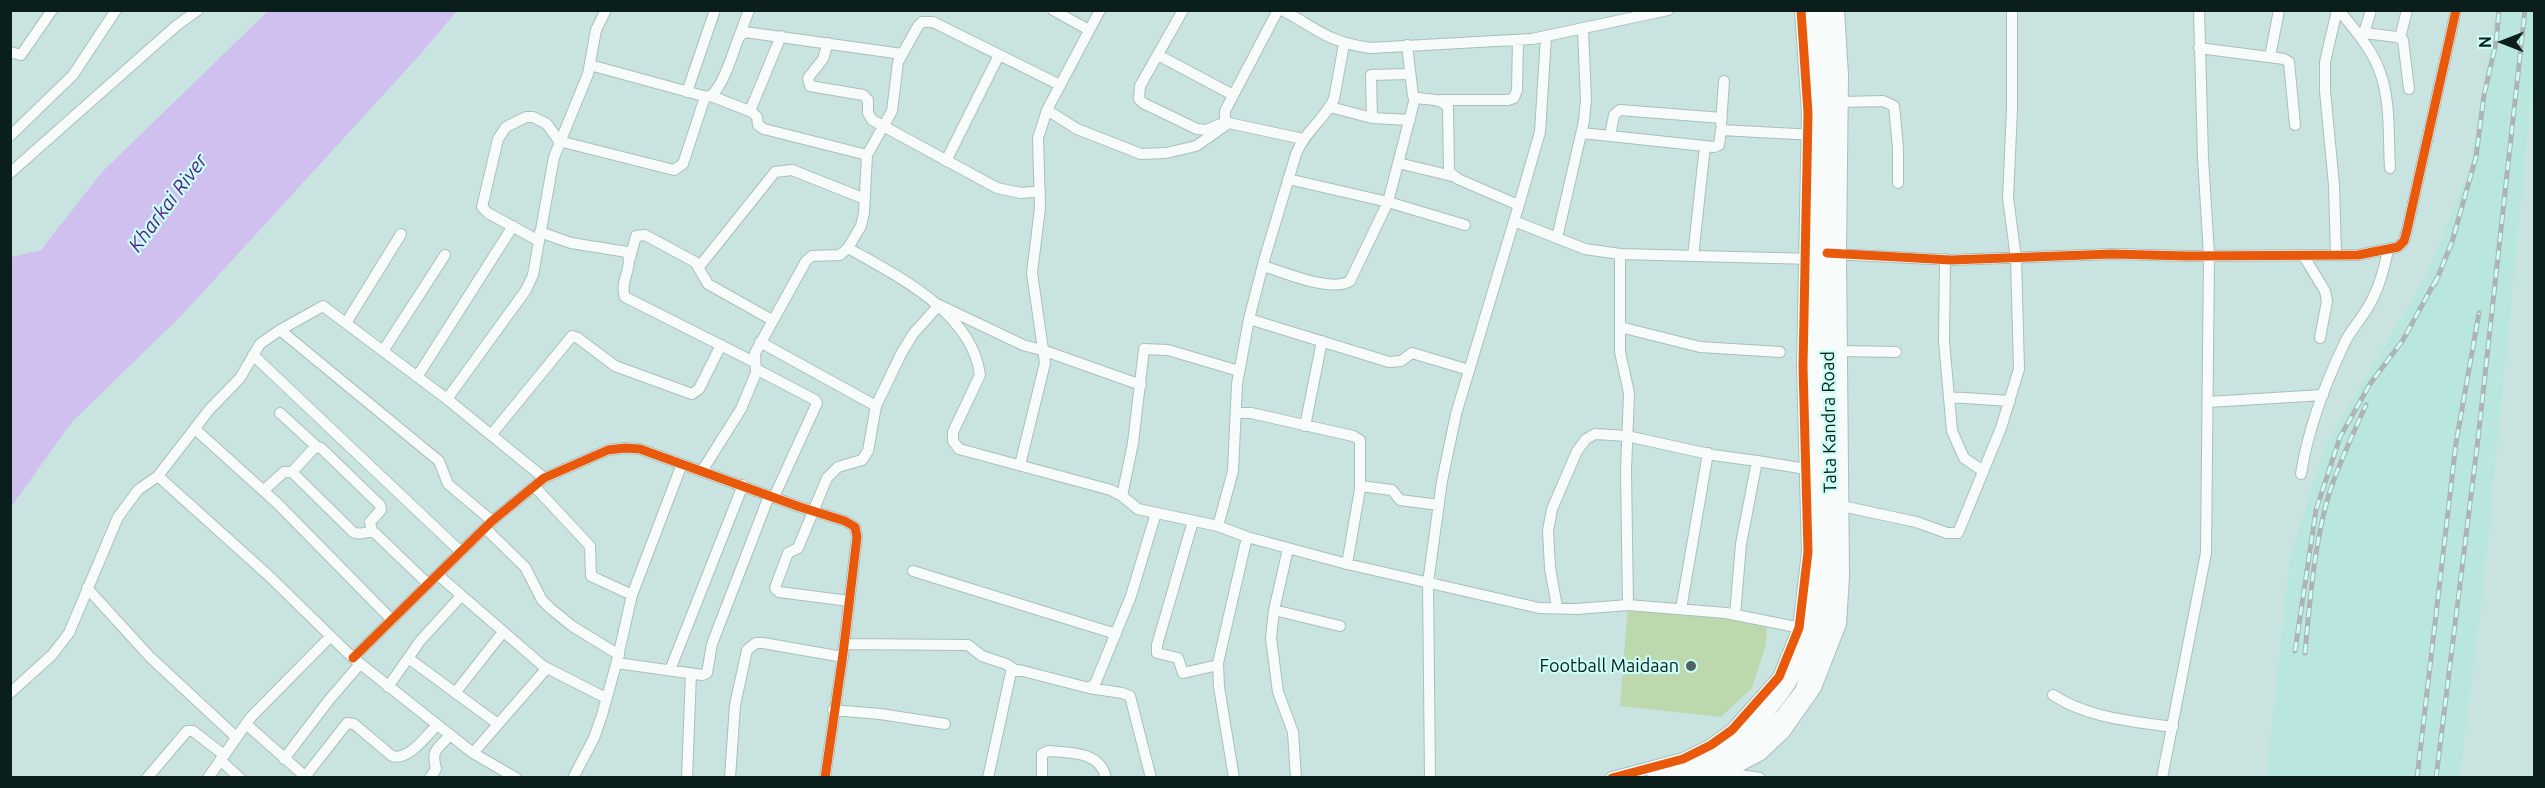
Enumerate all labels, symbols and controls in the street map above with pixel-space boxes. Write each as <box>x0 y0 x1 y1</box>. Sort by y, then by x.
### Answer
north arrow <box>2473 12 2533 72</box>
text: N <box>2476 36 2494 48</box>
water label: Kharkai River <box>123 149 213 257</box>
street label: Tata Kandra Road <box>1817 351 1841 493</box>
place label: Football Maidaan <box>1540 655 1679 677</box>
marker: Football Maidaan <box>1684 659 1698 673</box>

